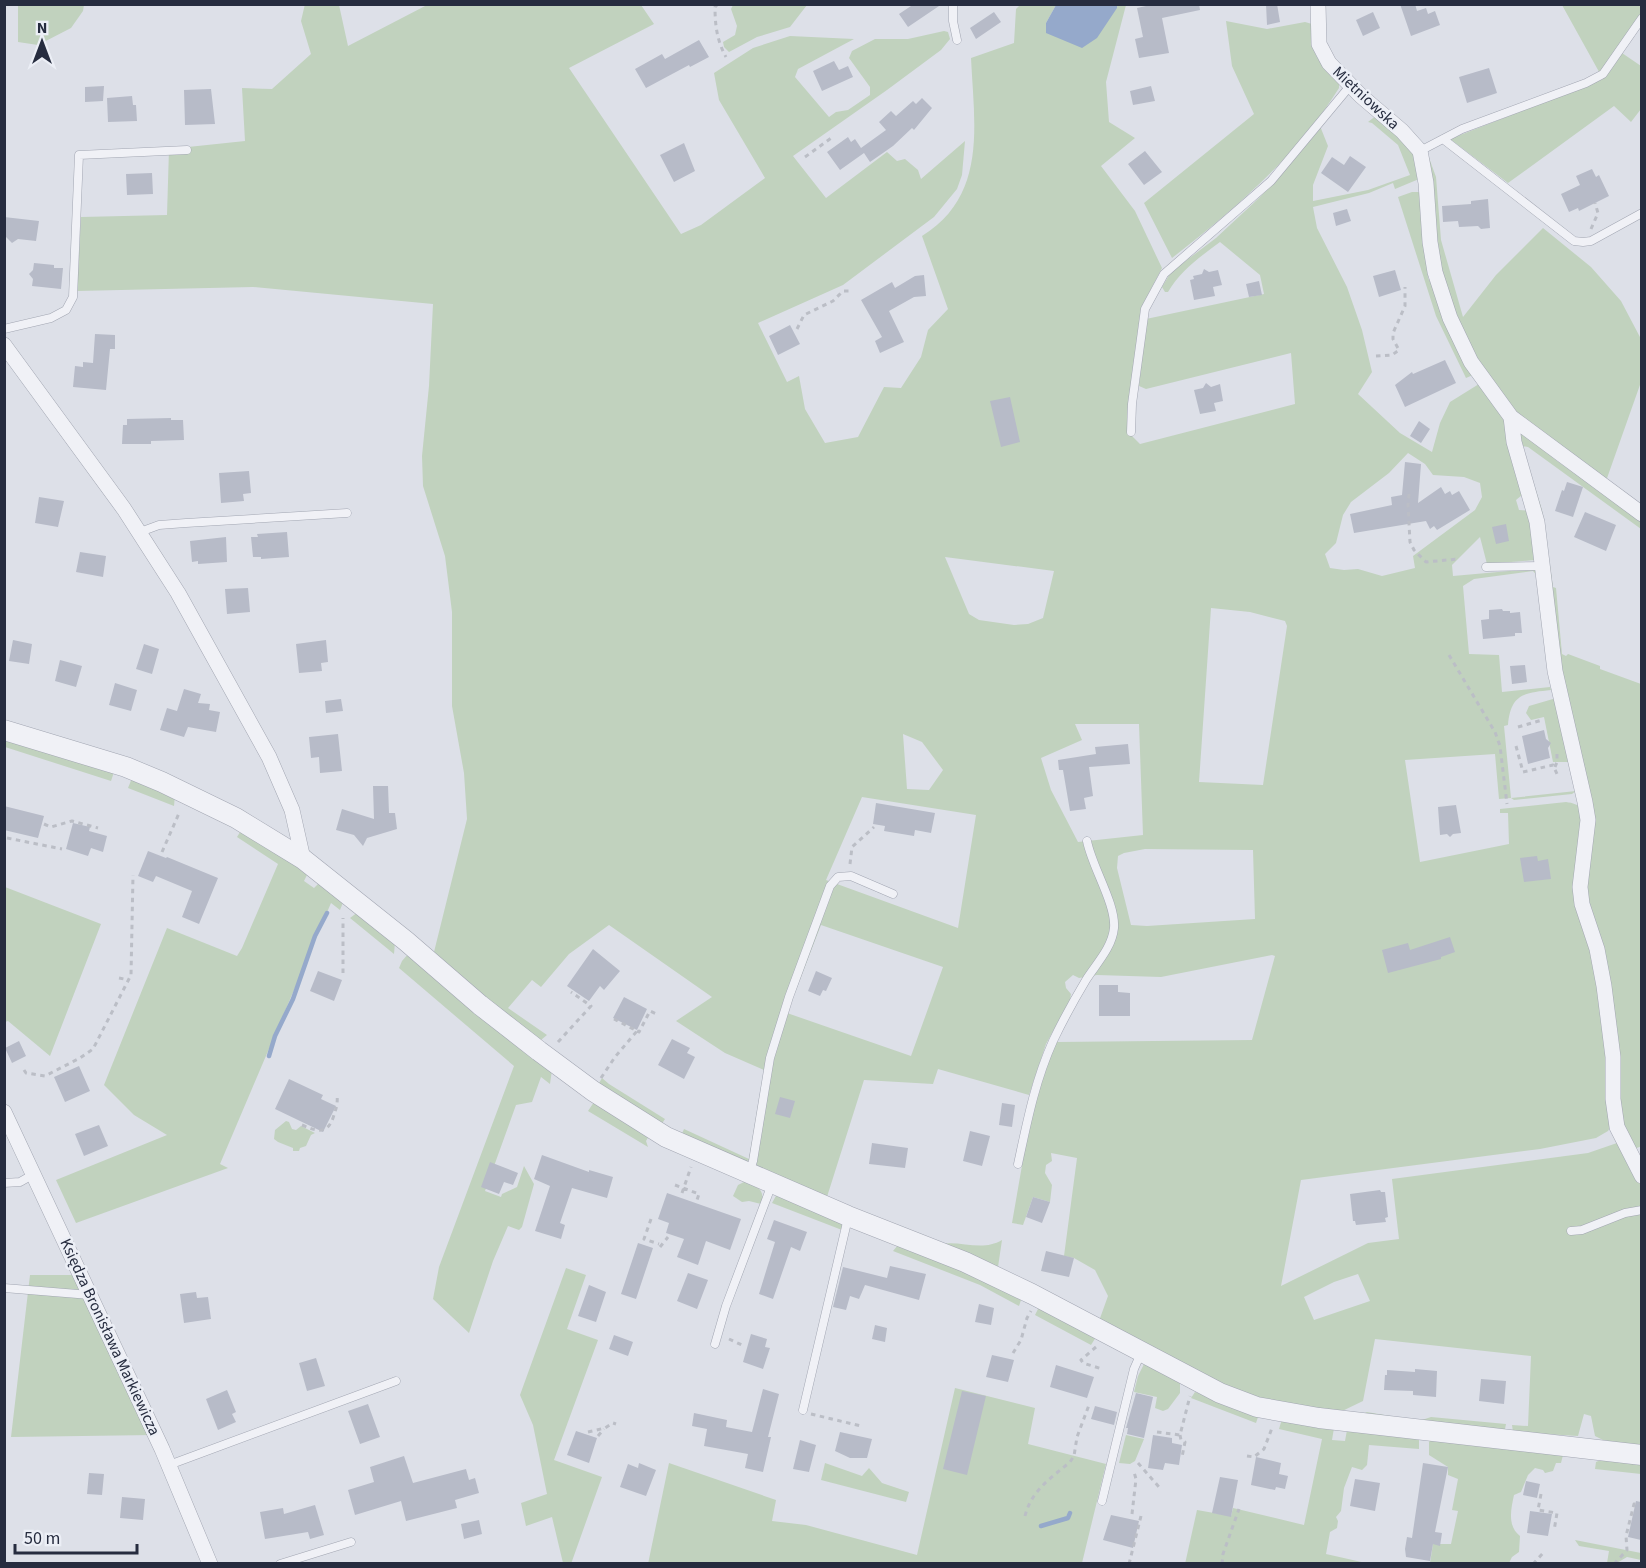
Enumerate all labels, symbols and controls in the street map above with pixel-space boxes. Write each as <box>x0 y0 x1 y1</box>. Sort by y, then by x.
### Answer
north arrow <box>12 12 72 72</box>
text: N <box>37 17 47 39</box>
street label: Mietniowska <box>1328 61 1404 135</box>
street label: Księdza Bronisława Markiewicza <box>55 1235 165 1439</box>
scale bar <box>15 1517 136 1555</box>
text: 50 m <box>24 1526 60 1551</box>

